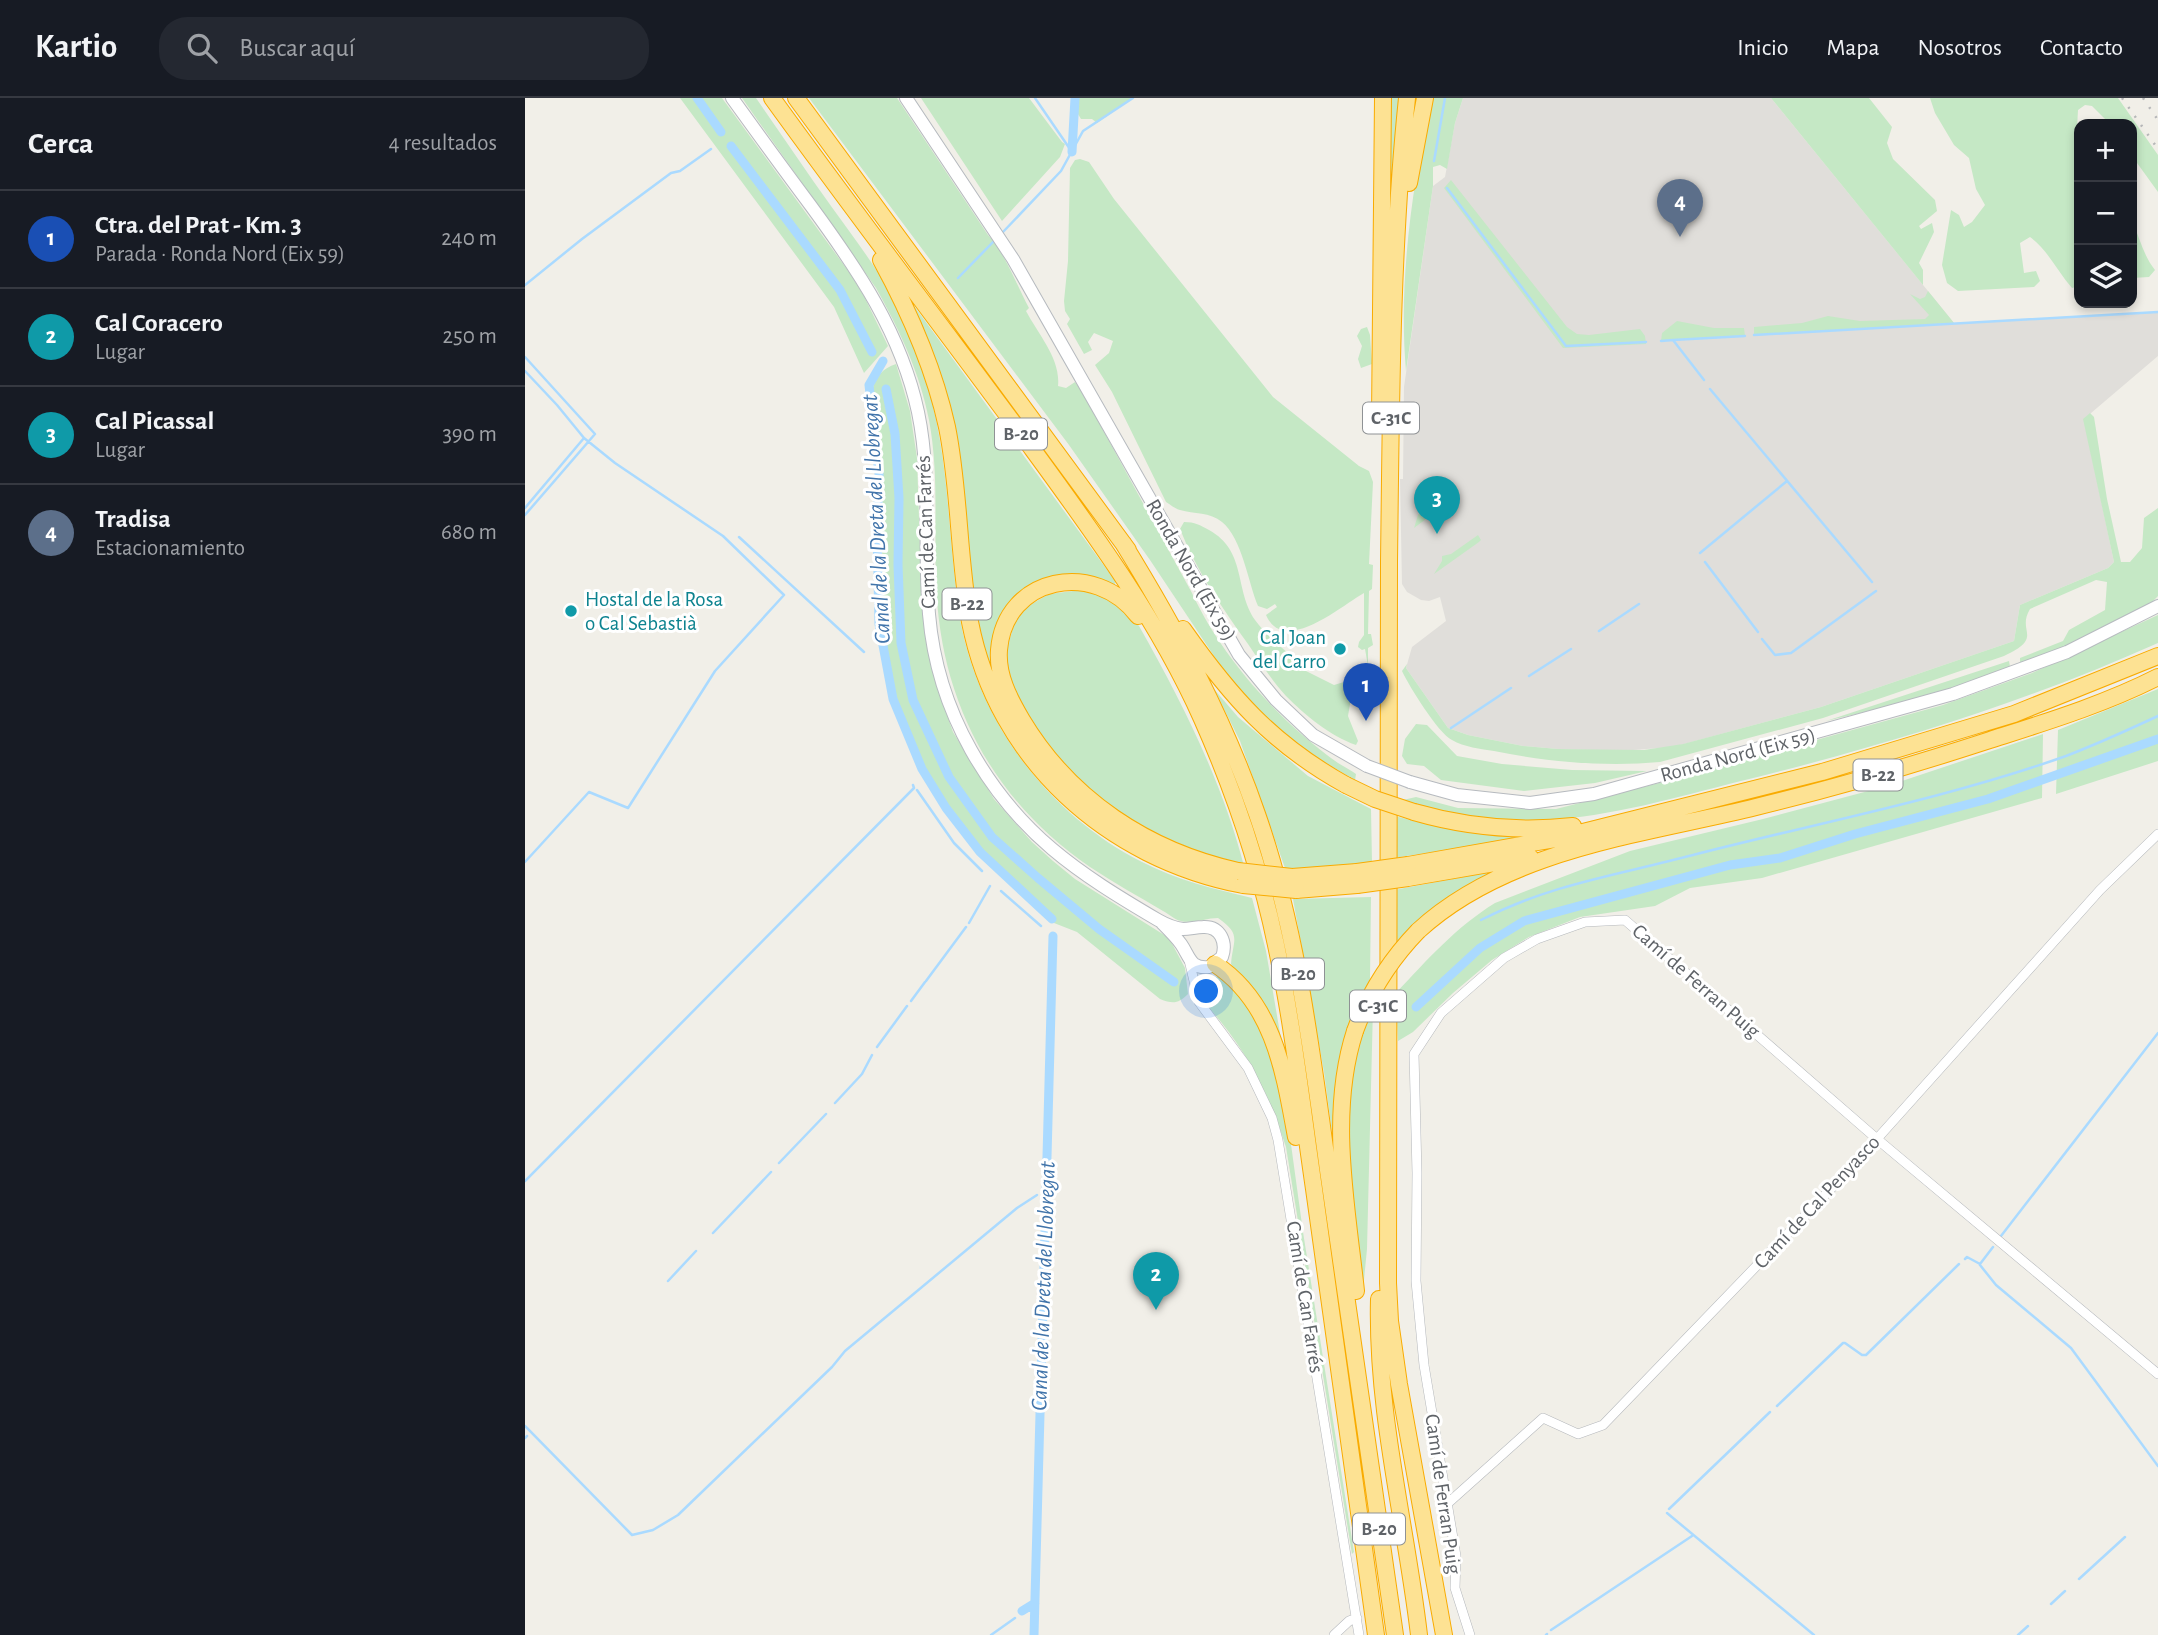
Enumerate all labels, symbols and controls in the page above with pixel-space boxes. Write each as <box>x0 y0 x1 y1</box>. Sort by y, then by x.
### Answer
search box <box>159 17 649 80</box>
icon: search <box>183 29 221 67</box>
text: Kartio <box>35 31 117 64</box>
text: Buscar aquí <box>239 35 355 61</box>
text: Inicio <box>1737 36 1788 60</box>
text: Mapa <box>1826 36 1880 60</box>
text: Nosotros <box>1918 36 2002 60</box>
text: Contacto <box>2040 36 2123 60</box>
map controls <box>2074 119 2137 308</box>
button: + <box>2074 119 2137 182</box>
text: Cerca <box>28 129 93 159</box>
text: 4 resultados <box>389 132 497 155</box>
pin: 4 <box>1657 179 1703 237</box>
button: − <box>2074 182 2137 245</box>
text: Ctra. del Prat - Km. 3 <box>95 212 302 238</box>
text: 1 <box>47 227 55 250</box>
text: 240 m <box>441 227 497 250</box>
text: Parada · Ronda Nord (Eix 59) <box>95 243 345 266</box>
button: layers <box>2074 245 2137 308</box>
text: Cal Coracero <box>95 310 223 336</box>
text: 2 <box>46 325 56 348</box>
text: 250 m <box>443 325 497 348</box>
text: Lugar <box>95 341 145 364</box>
water label: Canal de la Dreta del Llobregat <box>859 393 895 644</box>
road number: C-31C <box>1363 402 1419 434</box>
text: Cal Picassal <box>95 408 214 434</box>
road number: B-20 <box>995 418 1047 450</box>
text: 3 <box>46 423 56 446</box>
text: 390 m <box>442 423 497 446</box>
text: Lugar <box>95 439 145 462</box>
street label: Camí de Can Farrés <box>913 455 939 609</box>
pin: 3 <box>1414 476 1460 534</box>
street label: Ronda Nord (Eix 59) <box>1142 495 1240 645</box>
text: Tradisa <box>95 506 171 532</box>
text: 4 <box>45 521 57 544</box>
text: 680 m <box>441 521 497 544</box>
text: Estacionamiento <box>95 537 245 560</box>
place label: Hostal de la Rosa o Cal Sebastià <box>585 589 723 634</box>
road number: B-22 <box>943 589 991 620</box>
marker: Hostal de la Rosa o Cal Sebastià <box>563 603 579 619</box>
place label: Cal Joan del Carro <box>1253 627 1326 672</box>
marker: Cal Joan del Carro <box>1332 641 1348 657</box>
pin: 1 <box>1343 663 1389 721</box>
street label: Ronda Nord (Eix 59) <box>1658 724 1818 786</box>
road number: B-22 <box>1853 760 1903 790</box>
street label: Camí de Ferran Puig <box>1628 920 1764 1042</box>
road number: B-20 <box>1272 958 1324 989</box>
your location <box>1189 974 1223 1008</box>
road number: C-31C <box>1350 991 1406 1022</box>
street label: Camí de Cal Penyasco <box>1750 1131 1884 1273</box>
water label: Canal de la Dreta del Llobregat <box>1028 1160 1060 1411</box>
street label: Camí de Can Farrés <box>1283 1220 1327 1374</box>
pin: 2 <box>1133 1252 1179 1310</box>
street label: Camí de Ferran Puig <box>1421 1413 1465 1576</box>
road number: B-20 <box>1353 1513 1405 1544</box>

